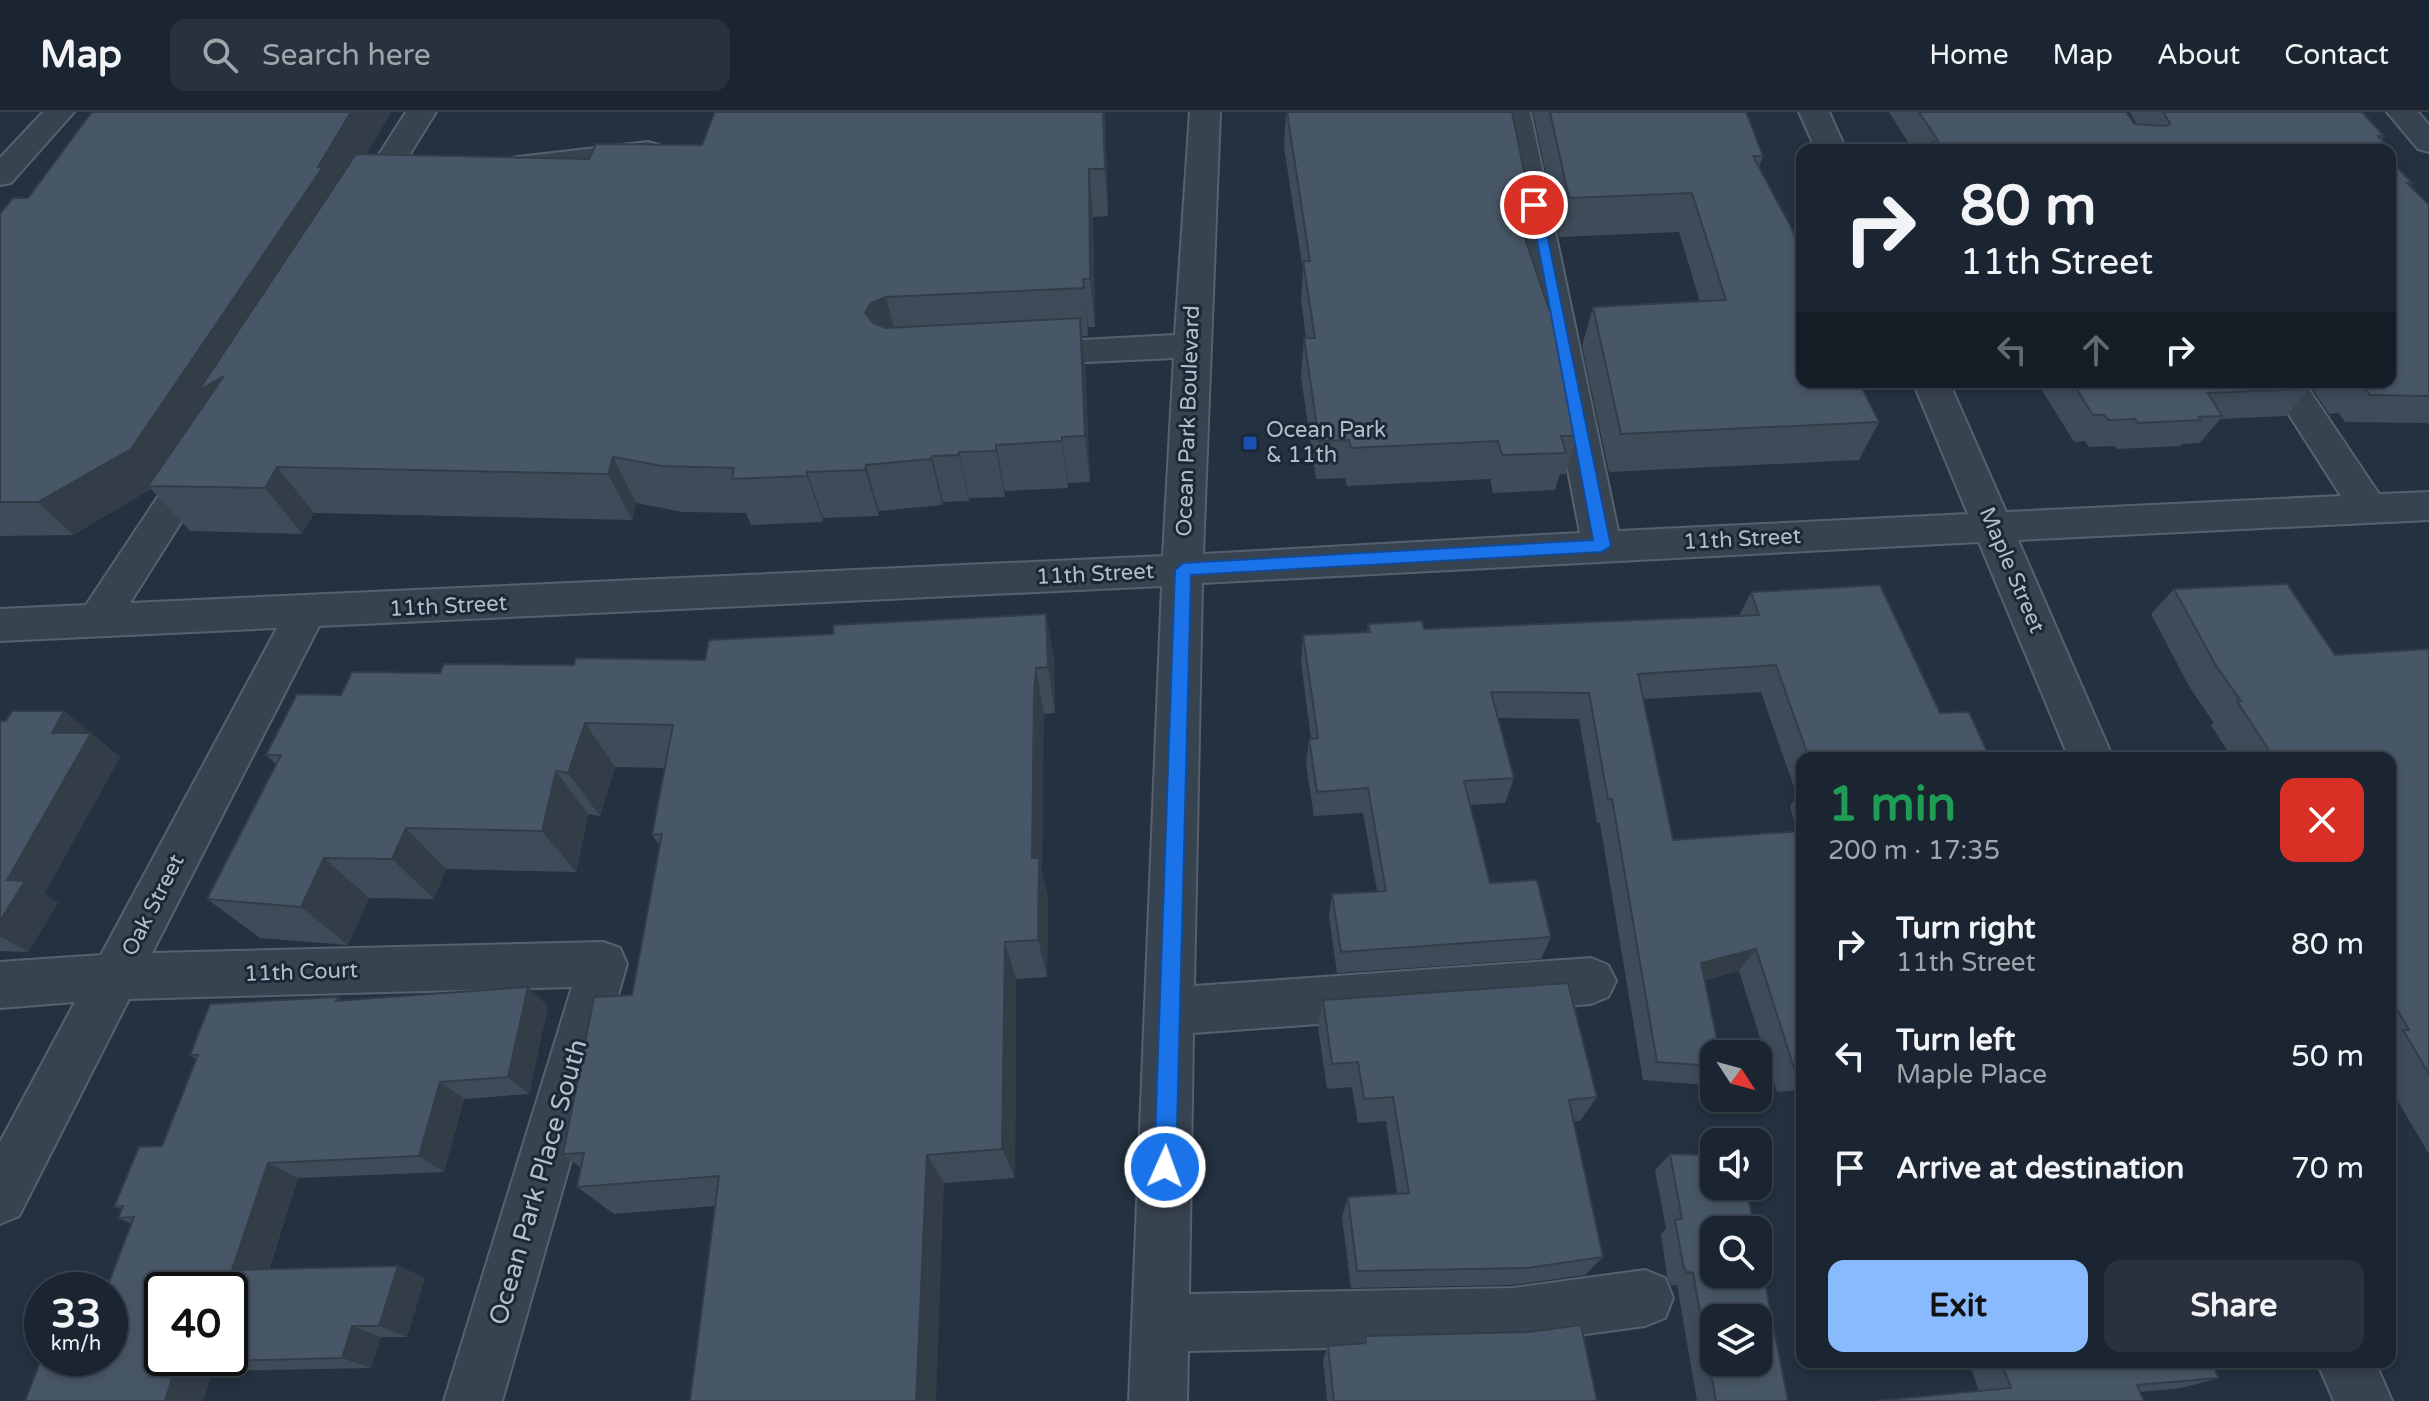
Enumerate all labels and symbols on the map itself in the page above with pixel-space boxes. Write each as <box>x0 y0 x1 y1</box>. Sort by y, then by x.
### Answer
pin <box>1500 171 1568 239</box>
street label: Ocean Park Boulevard <box>1171 305 1205 537</box>
place label: Ocean Park & 11th <box>1266 417 1386 468</box>
marker: Ocean Park & 11th <box>1241 434 1259 452</box>
street label: Maple Street <box>1974 503 2050 637</box>
street label: 11th Street <box>1682 523 1802 555</box>
street label: 11th Street <box>1035 558 1155 590</box>
street label: 11th Street <box>388 590 508 622</box>
street label: Oak Street <box>116 850 190 960</box>
street label: 11th Court <box>244 957 358 987</box>
street label: Ocean Park Place South <box>482 1036 594 1328</box>
north arrow <box>1700 1040 1772 1112</box>
position arrow <box>1123 1125 1207 1209</box>
speed limit sign: 40 <box>144 1272 248 1376</box>

